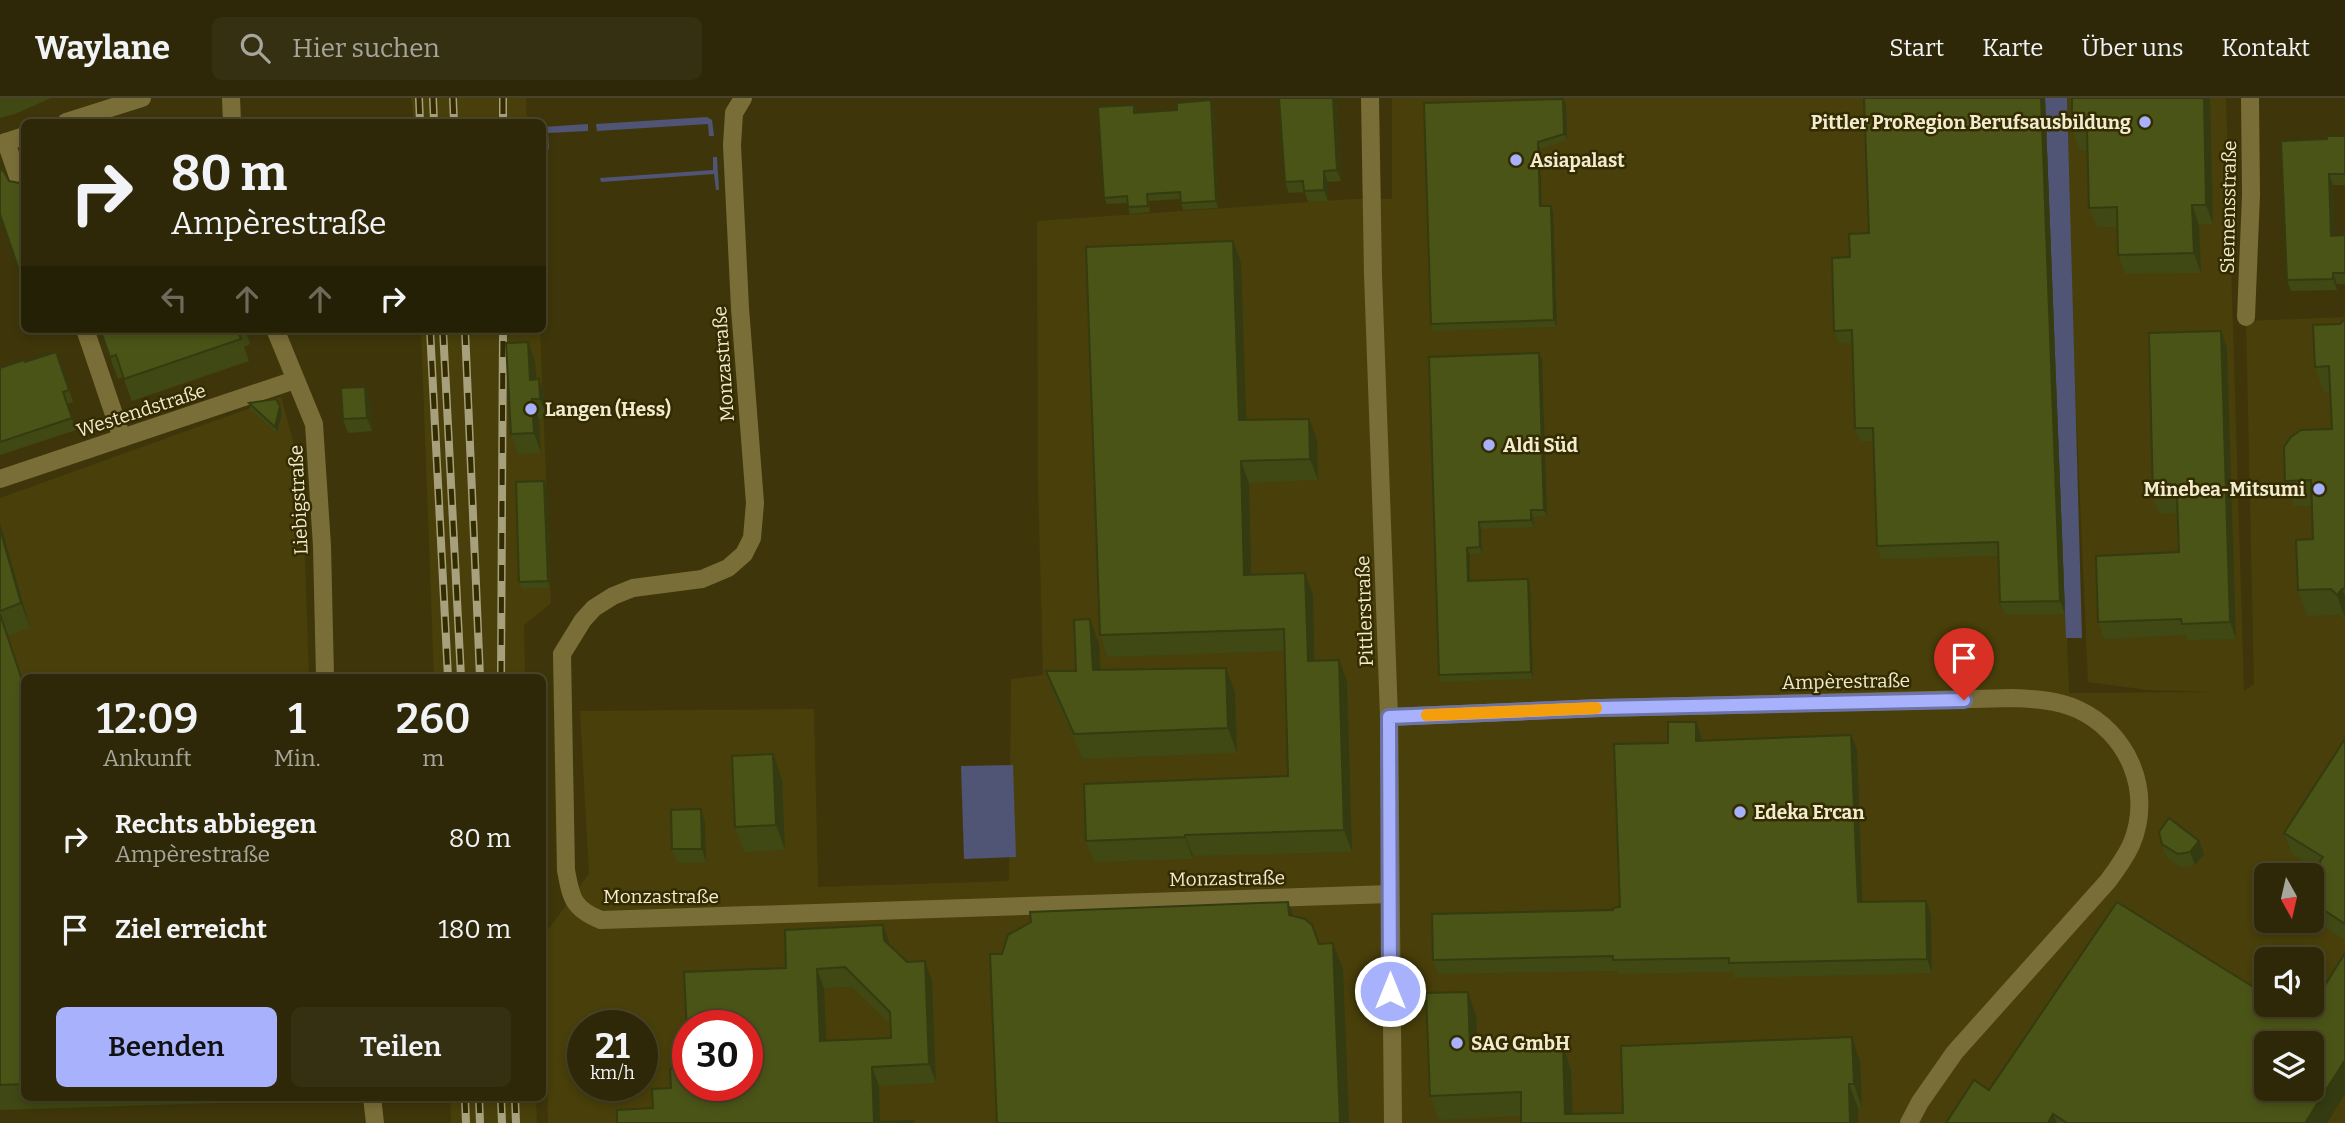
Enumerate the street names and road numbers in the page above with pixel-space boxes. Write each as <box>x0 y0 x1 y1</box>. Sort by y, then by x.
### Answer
street label: Siemensstraße <box>2216 140 2241 274</box>
street label: Monzastraße <box>708 305 739 423</box>
street label: Westendstraße <box>74 379 209 442</box>
street label: Liebigstraße <box>284 444 313 556</box>
street label: Pittlerstraße <box>1351 555 1378 667</box>
street label: Ampèrestraße <box>1782 669 1910 694</box>
street label: Monzastraße <box>1169 866 1285 891</box>
street label: Monzastraße <box>603 885 719 908</box>

